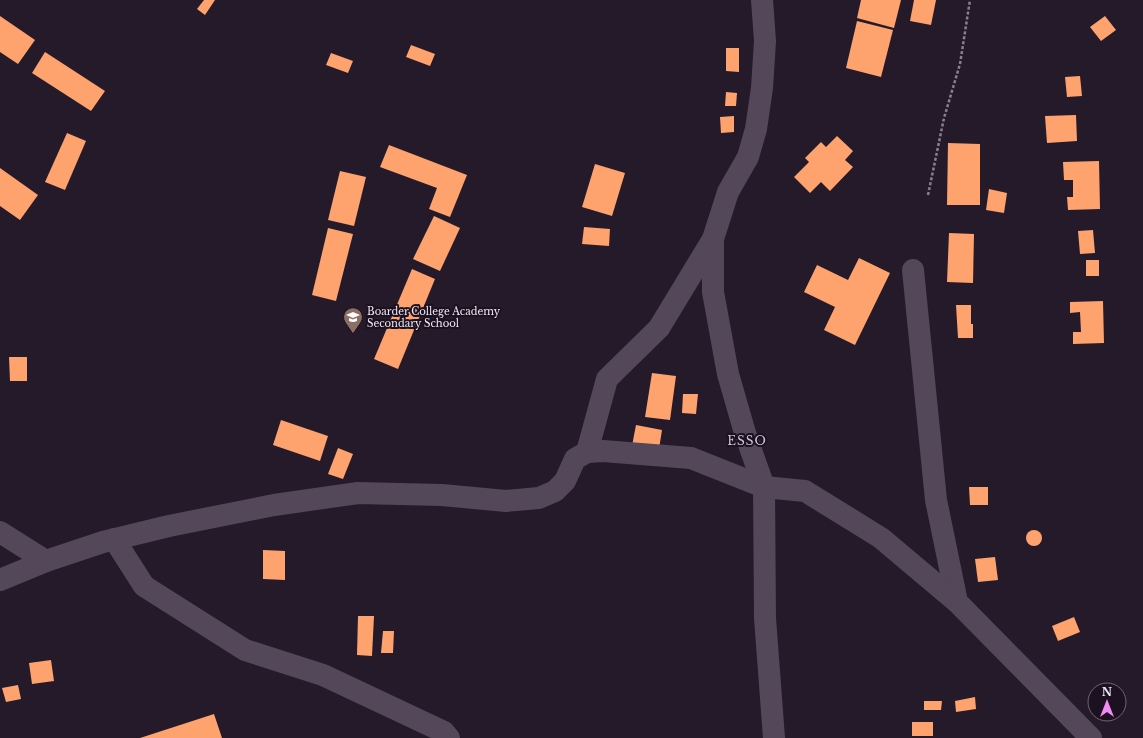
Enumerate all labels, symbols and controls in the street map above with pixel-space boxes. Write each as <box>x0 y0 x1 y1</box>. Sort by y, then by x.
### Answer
place label: Boarder College Academy Secondary School <box>367 305 501 330</box>
school or university icon: Boarder College Academy Secondary School <box>342 306 364 334</box>
district label: ESSO <box>727 433 767 448</box>
north arrow <box>1087 682 1127 722</box>
text: N <box>1102 685 1113 699</box>

